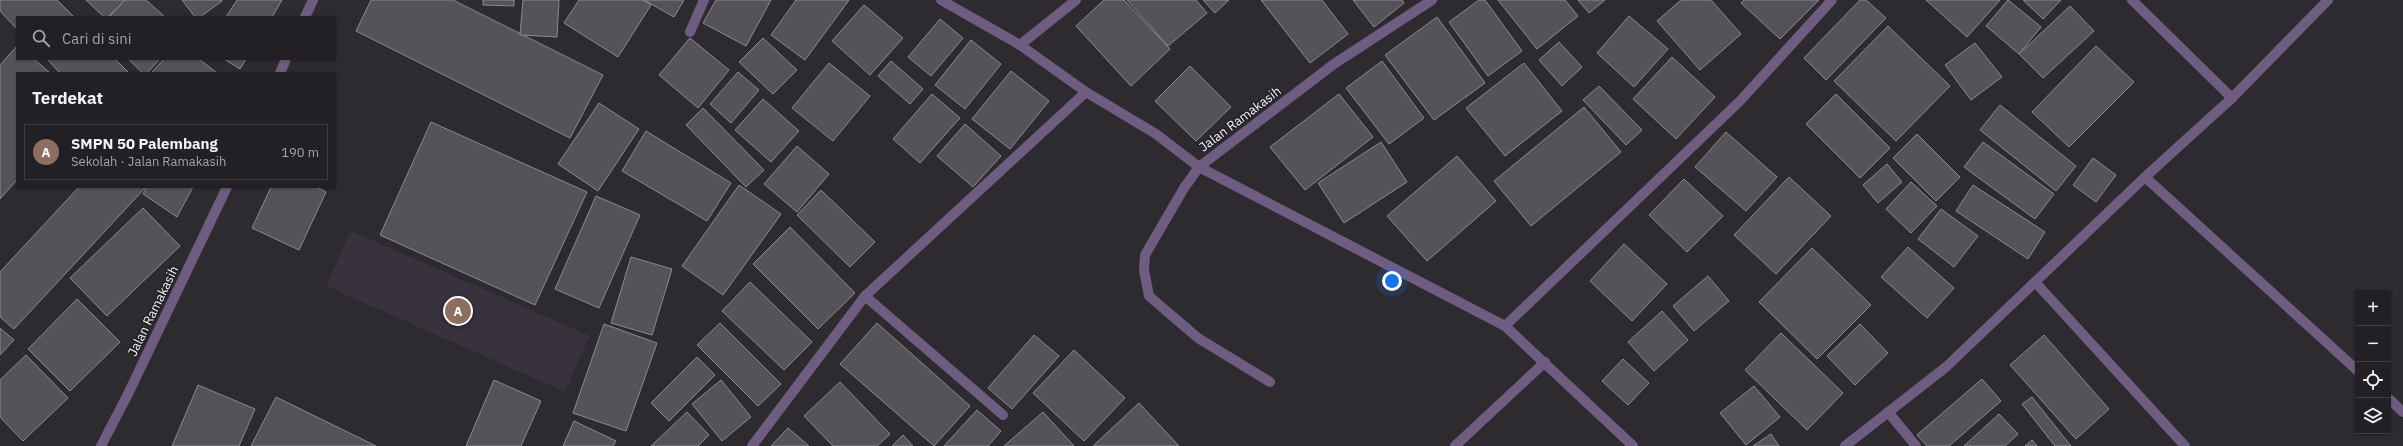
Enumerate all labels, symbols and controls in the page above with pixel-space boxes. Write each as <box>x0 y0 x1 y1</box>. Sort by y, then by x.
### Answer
search box <box>16 16 336 60</box>
icon: search <box>30 27 52 49</box>
text: Cari di sini <box>62 29 131 48</box>
street label: Jalan Ramakasih <box>1196 83 1284 155</box>
text: Terdekat <box>32 87 103 109</box>
text: SMPN 50 Palembang <box>71 134 218 153</box>
text: A <box>42 144 50 161</box>
text: 190 m <box>281 144 319 161</box>
text: Sekolah · Jalan Ramakasih <box>71 153 226 170</box>
street label: Jalan Ramakasih <box>124 263 182 359</box>
your location <box>1382 271 1402 291</box>
map controls <box>2355 290 2391 434</box>
button: + <box>2355 290 2391 326</box>
pin: A <box>445 296 471 326</box>
button: − <box>2355 326 2391 362</box>
button: locate <box>2355 362 2391 398</box>
button: layers <box>2355 398 2391 434</box>

